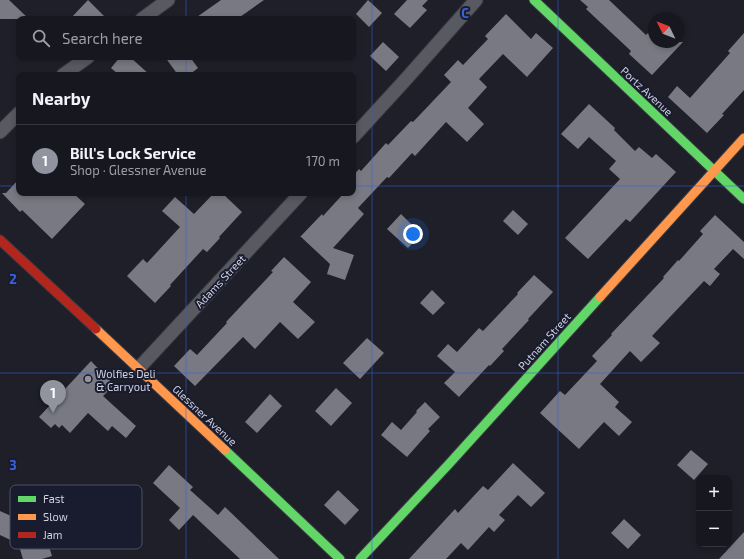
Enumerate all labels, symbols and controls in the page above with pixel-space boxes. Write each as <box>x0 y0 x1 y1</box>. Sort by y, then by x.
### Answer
text: C <box>461 5 469 21</box>
north arrow <box>648 12 684 48</box>
search box <box>16 16 356 60</box>
icon: search <box>30 27 52 49</box>
text: Search here <box>62 29 143 47</box>
street label: Portz Avenue <box>618 64 676 118</box>
text: Nearby <box>32 88 90 108</box>
text: Bill's Lock Service <box>70 144 196 162</box>
text: 1 <box>42 153 48 169</box>
text: 170 m <box>306 153 340 169</box>
text: Shop · Glessner Avenue <box>70 162 206 178</box>
your location <box>403 224 423 244</box>
street label: Adams Street <box>192 252 248 310</box>
text: 2 <box>9 271 17 287</box>
street label: Putnam Street <box>515 310 573 372</box>
place label: Wolfies Deli & Carryout <box>96 367 156 393</box>
marker: Wolfies Deli & Carryout <box>83 374 93 384</box>
pin: 1 <box>40 380 66 413</box>
street label: Glessner Avenue <box>170 382 240 448</box>
text: 3 <box>9 457 17 473</box>
map controls <box>696 475 732 547</box>
button: + <box>696 475 732 511</box>
legend <box>10 485 142 549</box>
text: Fast <box>43 492 65 505</box>
text: Slow <box>43 510 68 523</box>
button: − <box>696 511 732 547</box>
text: Jam <box>43 528 62 541</box>

